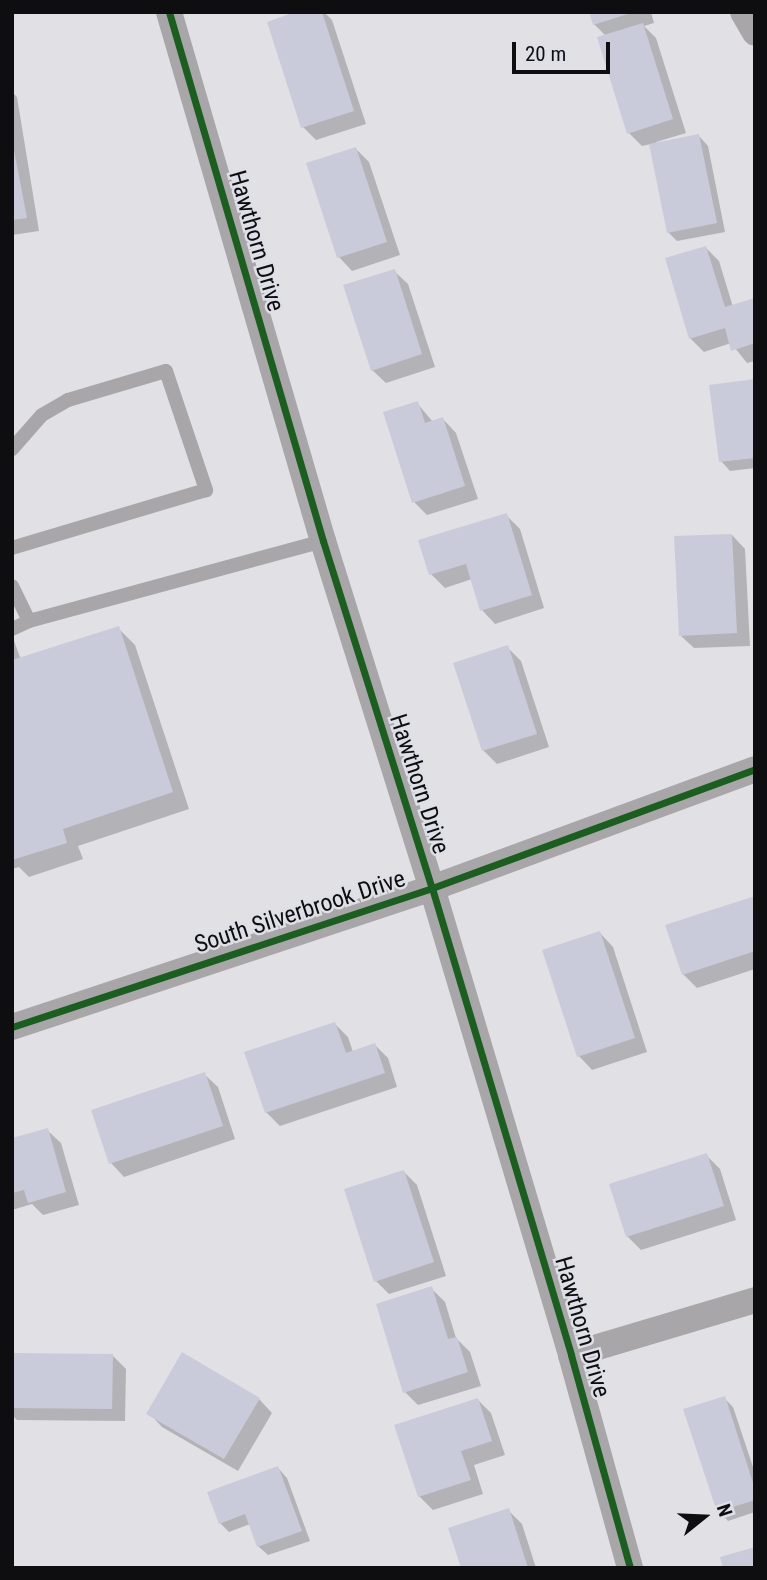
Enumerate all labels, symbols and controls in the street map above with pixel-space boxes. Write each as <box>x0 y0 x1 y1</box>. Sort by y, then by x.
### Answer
scale bar <box>515 28 613 72</box>
text: 20 m <box>525 42 566 66</box>
street label: Hawthorn Drive <box>222 167 290 315</box>
street label: Hawthorn Drive <box>383 711 455 857</box>
street label: South Silverbrook Drive <box>191 864 409 960</box>
street label: Hawthorn Drive <box>548 1253 616 1401</box>
north arrow <box>669 1482 739 1552</box>
text: N <box>712 1501 737 1519</box>

